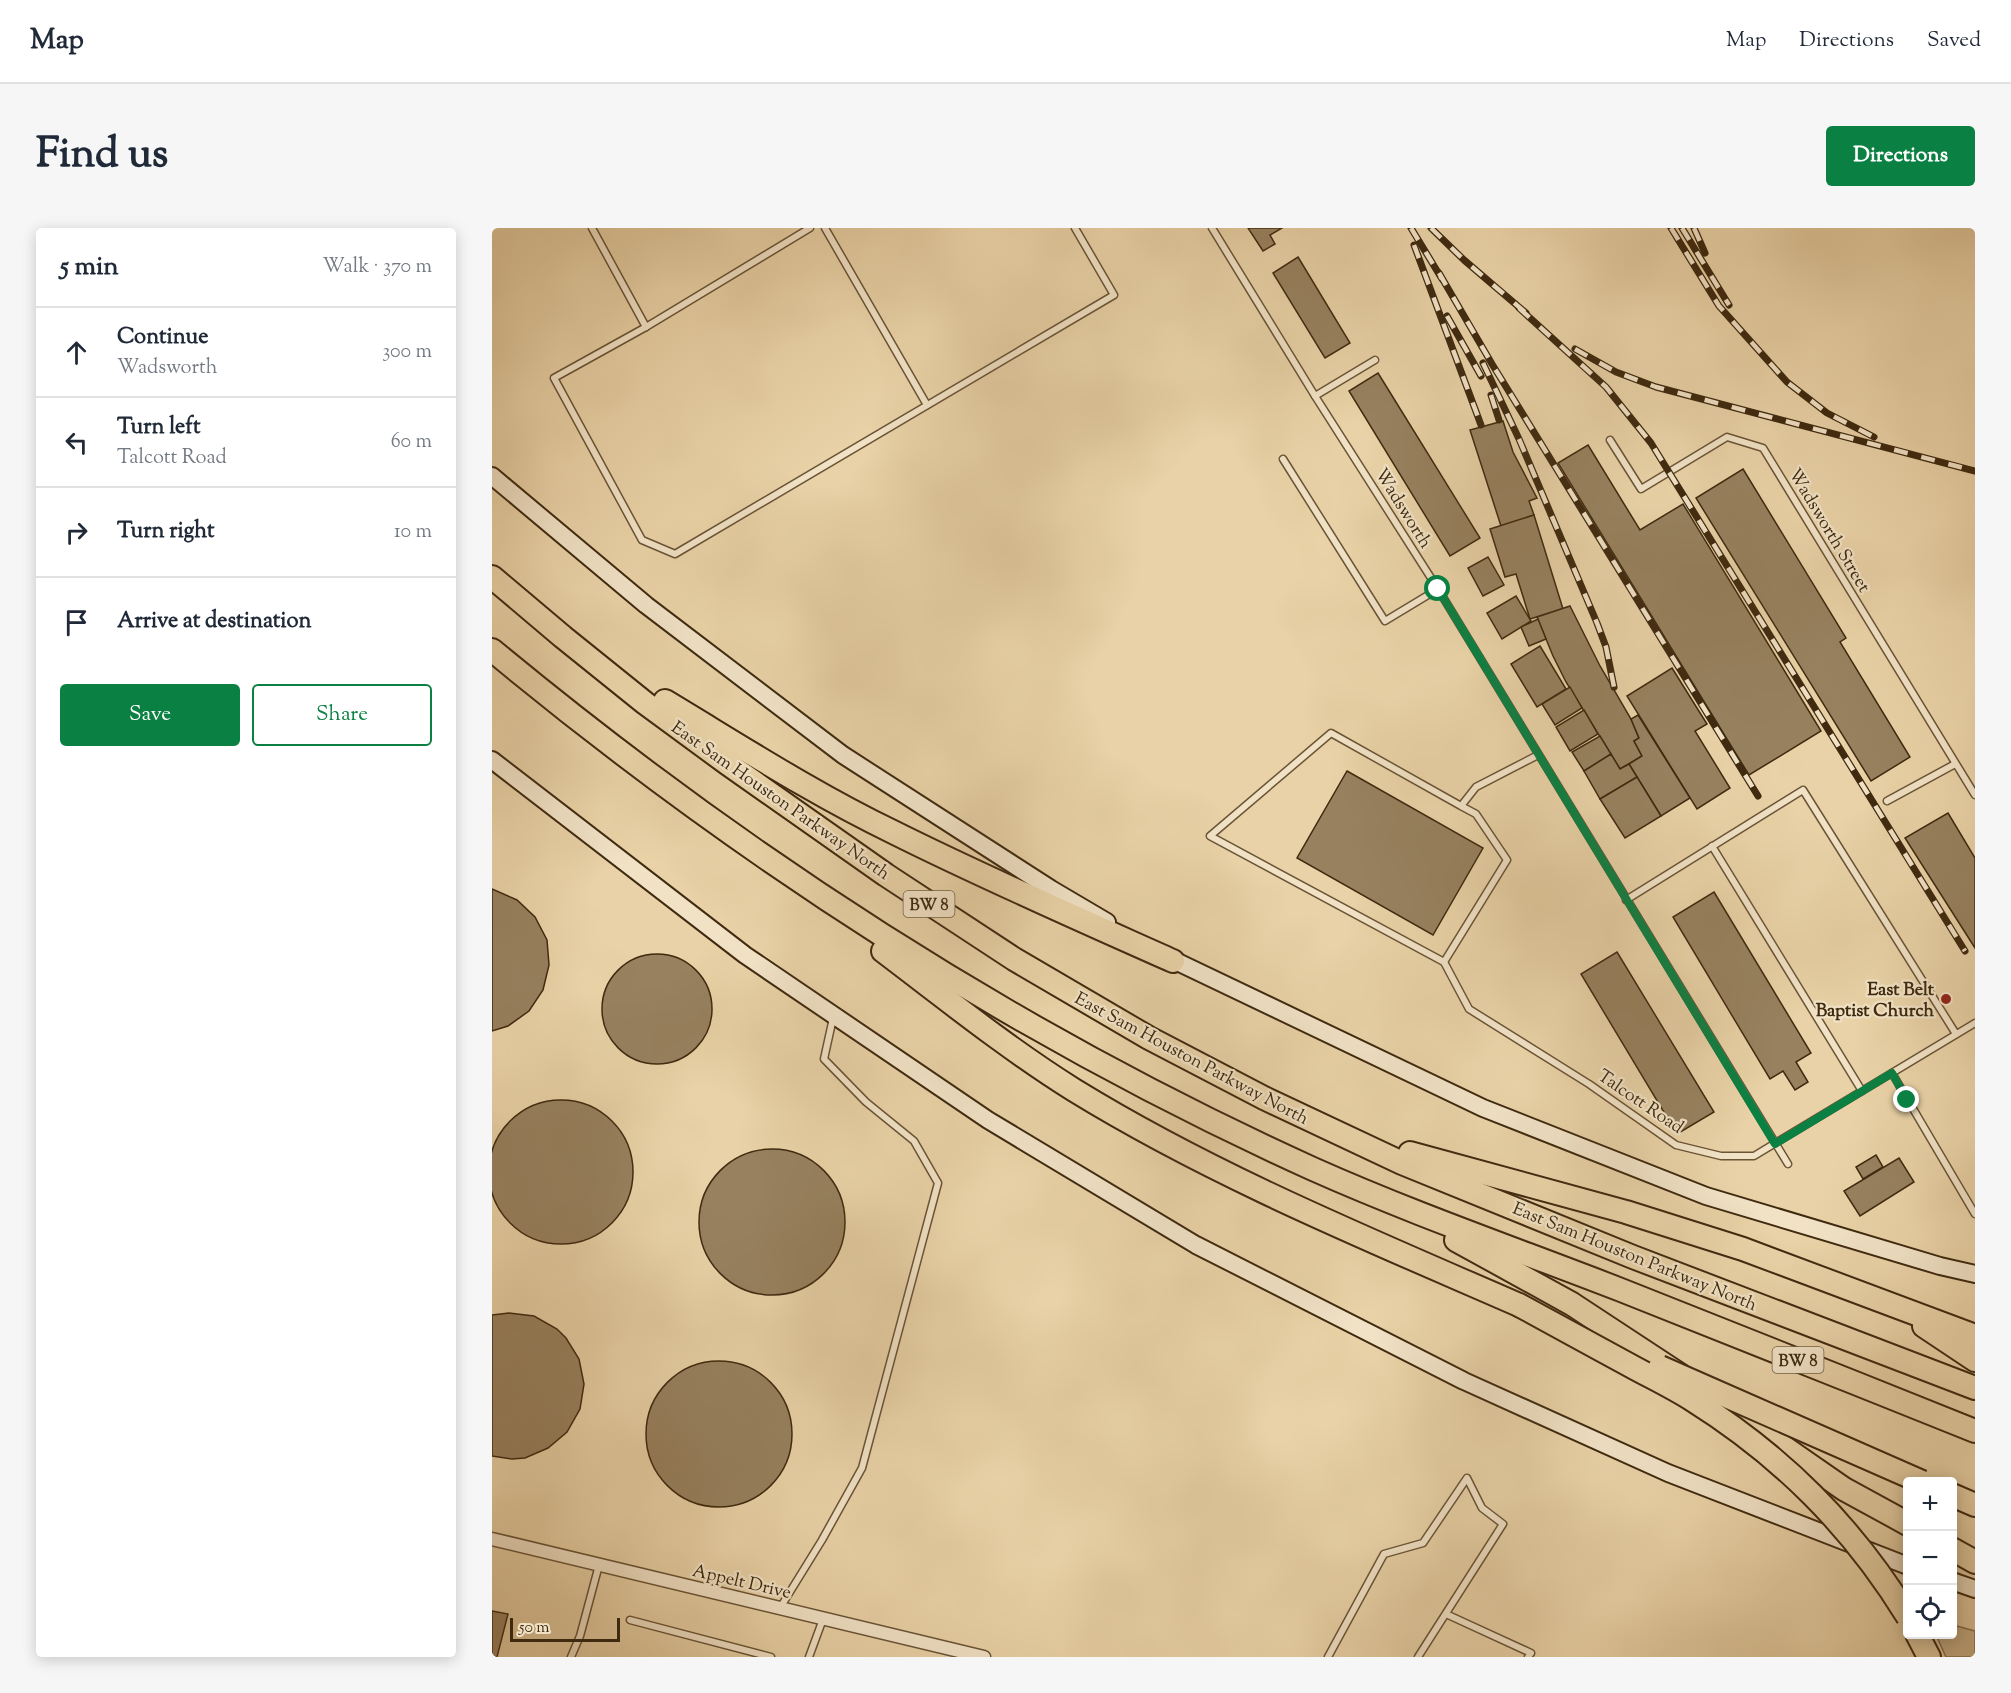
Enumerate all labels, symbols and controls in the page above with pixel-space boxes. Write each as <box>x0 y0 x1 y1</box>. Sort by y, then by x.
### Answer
text: Map <box>30 21 84 61</box>
text: Map <box>1726 26 1766 56</box>
text: Directions <box>1799 26 1894 56</box>
text: Saved <box>1927 26 1981 56</box>
text: Find us <box>36 126 168 186</box>
button: Directions <box>1826 126 1975 186</box>
text: 5 min <box>60 249 119 286</box>
text: Walk · 370 m <box>322 253 432 282</box>
text: Continue <box>117 322 208 354</box>
icon: ahead <box>60 336 93 369</box>
text: 300 m <box>382 338 432 367</box>
text: Wadsworth <box>117 354 218 383</box>
text: Turn left <box>117 412 200 444</box>
icon: left <box>60 426 93 459</box>
text: 60 m <box>391 428 432 457</box>
text: Talcott Road <box>117 444 227 473</box>
street label: Wadsworth <box>1367 464 1438 555</box>
street label: Wadsworth Street <box>1781 464 1876 598</box>
icon: right <box>60 516 93 549</box>
text: Turn right <box>117 516 214 548</box>
text: 10 m <box>394 518 432 547</box>
route start <box>1424 575 1450 601</box>
icon: arrive <box>60 606 93 639</box>
text: Arrive at destination <box>117 606 312 638</box>
button: Save <box>60 684 240 746</box>
button: Share <box>252 684 432 746</box>
street label: East Sam Houston Parkway North <box>665 716 895 888</box>
road number: BW 8 <box>904 891 954 917</box>
place label: East Belt Baptist Church <box>1816 978 1935 1025</box>
street label: East Sam Houston Parkway North <box>1069 987 1313 1133</box>
marker: East Belt Baptist Church <box>1939 992 1953 1006</box>
street label: Talcott Road <box>1592 1064 1688 1141</box>
route end <box>1893 1086 1919 1112</box>
street label: East Sam Houston Parkway North <box>1508 1197 1761 1319</box>
road number: BW 8 <box>1772 1347 1824 1373</box>
map controls <box>1903 1477 1957 1639</box>
button: + <box>1903 1477 1957 1531</box>
button: − <box>1903 1531 1957 1585</box>
street label: Appelt Drive <box>690 1559 794 1607</box>
button: locate <box>1903 1585 1957 1639</box>
scale bar <box>510 1615 620 1642</box>
text: 50 m <box>519 1617 550 1640</box>

